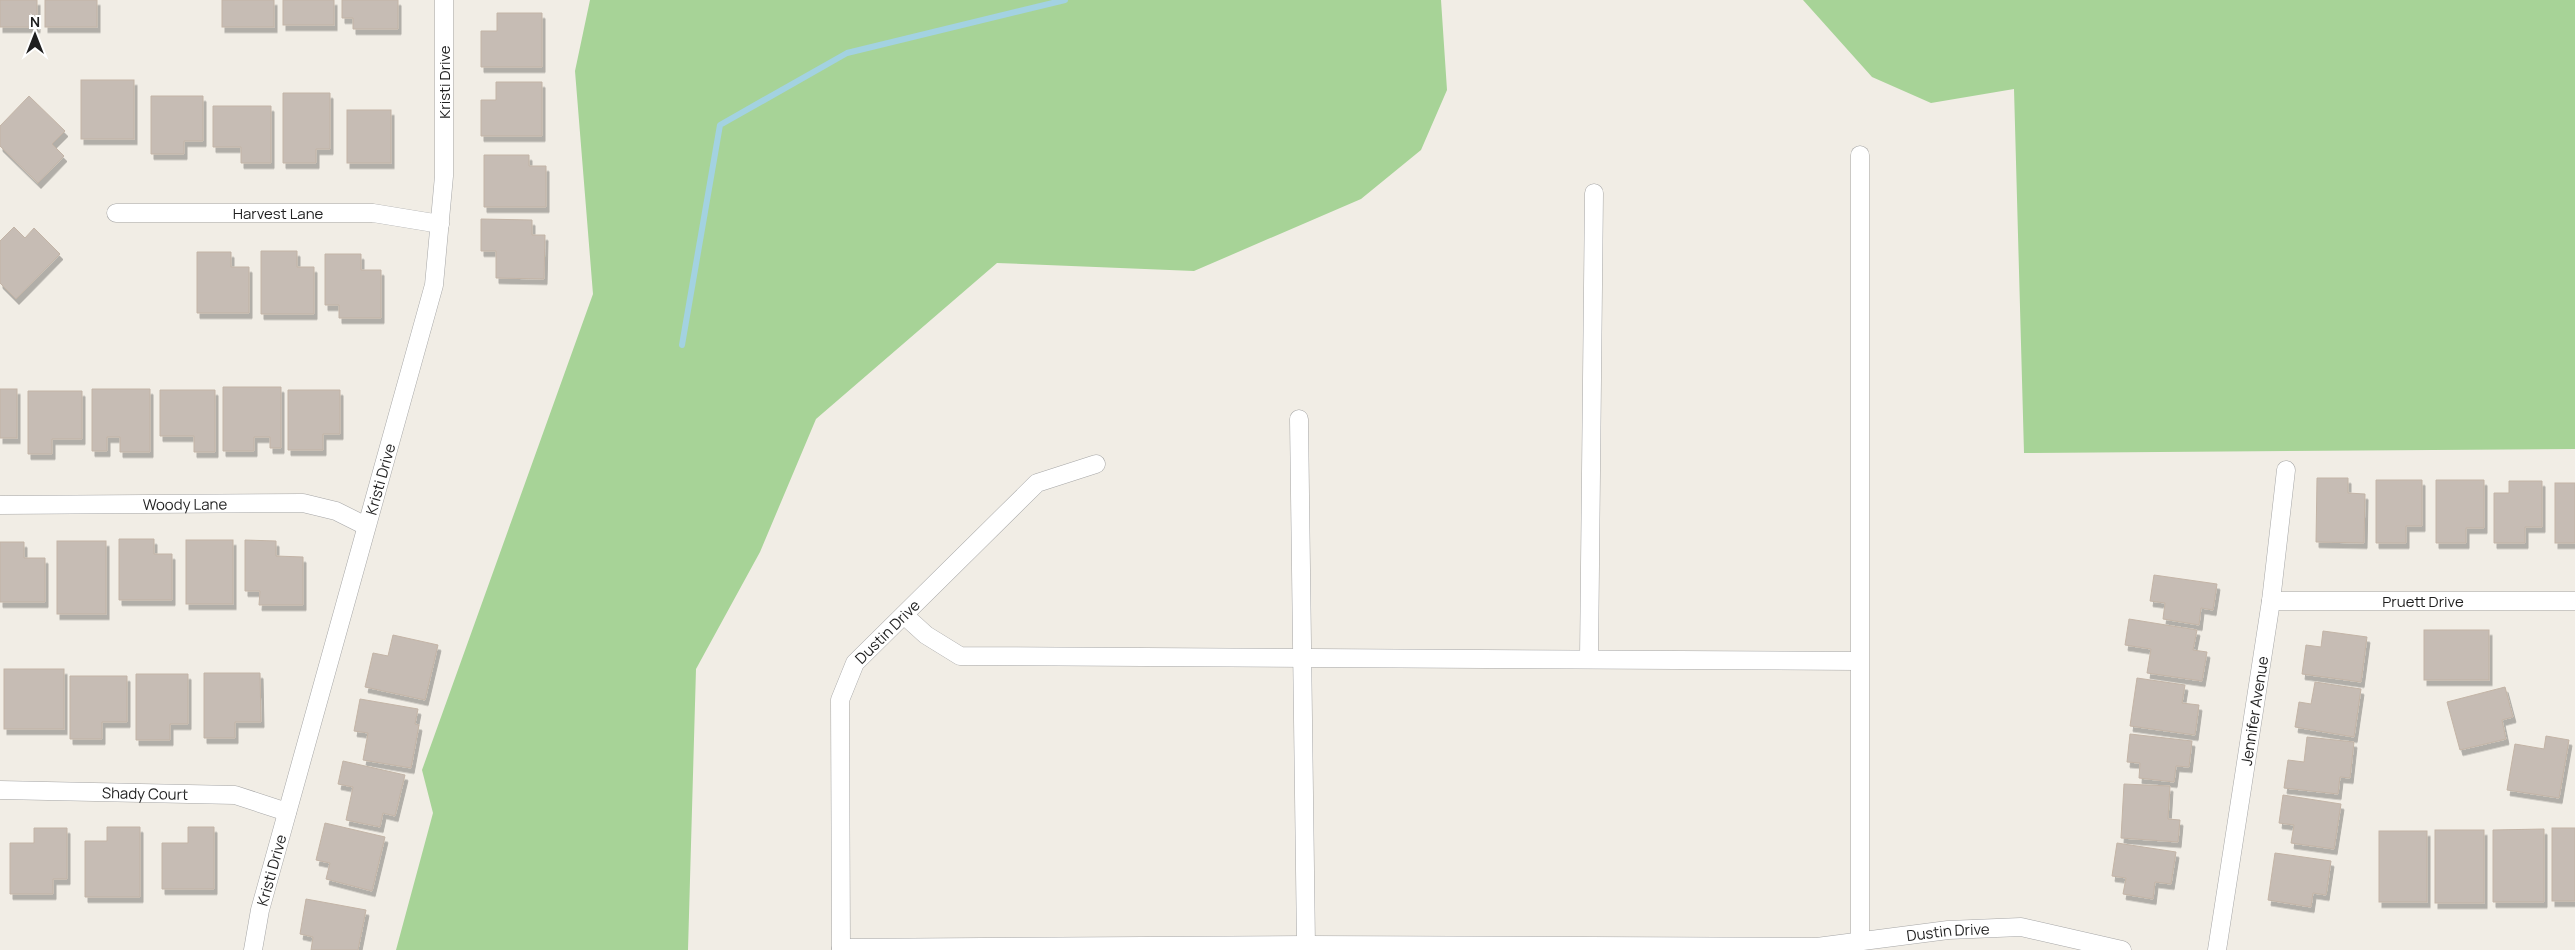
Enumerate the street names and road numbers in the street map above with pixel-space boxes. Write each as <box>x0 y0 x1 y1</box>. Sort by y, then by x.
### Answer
street label: Kristi Drive <box>434 45 455 119</box>
street label: Harvest Lane <box>233 203 324 224</box>
street label: Kristi Drive <box>360 441 400 517</box>
street label: Woody Lane <box>143 493 227 515</box>
street label: Pruett Drive <box>2382 591 2464 612</box>
street label: Dustin Drive <box>850 594 924 668</box>
street label: Jennifer Avenue <box>2235 654 2273 767</box>
street label: Shady Court <box>102 782 188 804</box>
street label: Kristi Drive <box>251 832 291 908</box>
street label: Dustin Drive <box>1905 918 1990 946</box>

